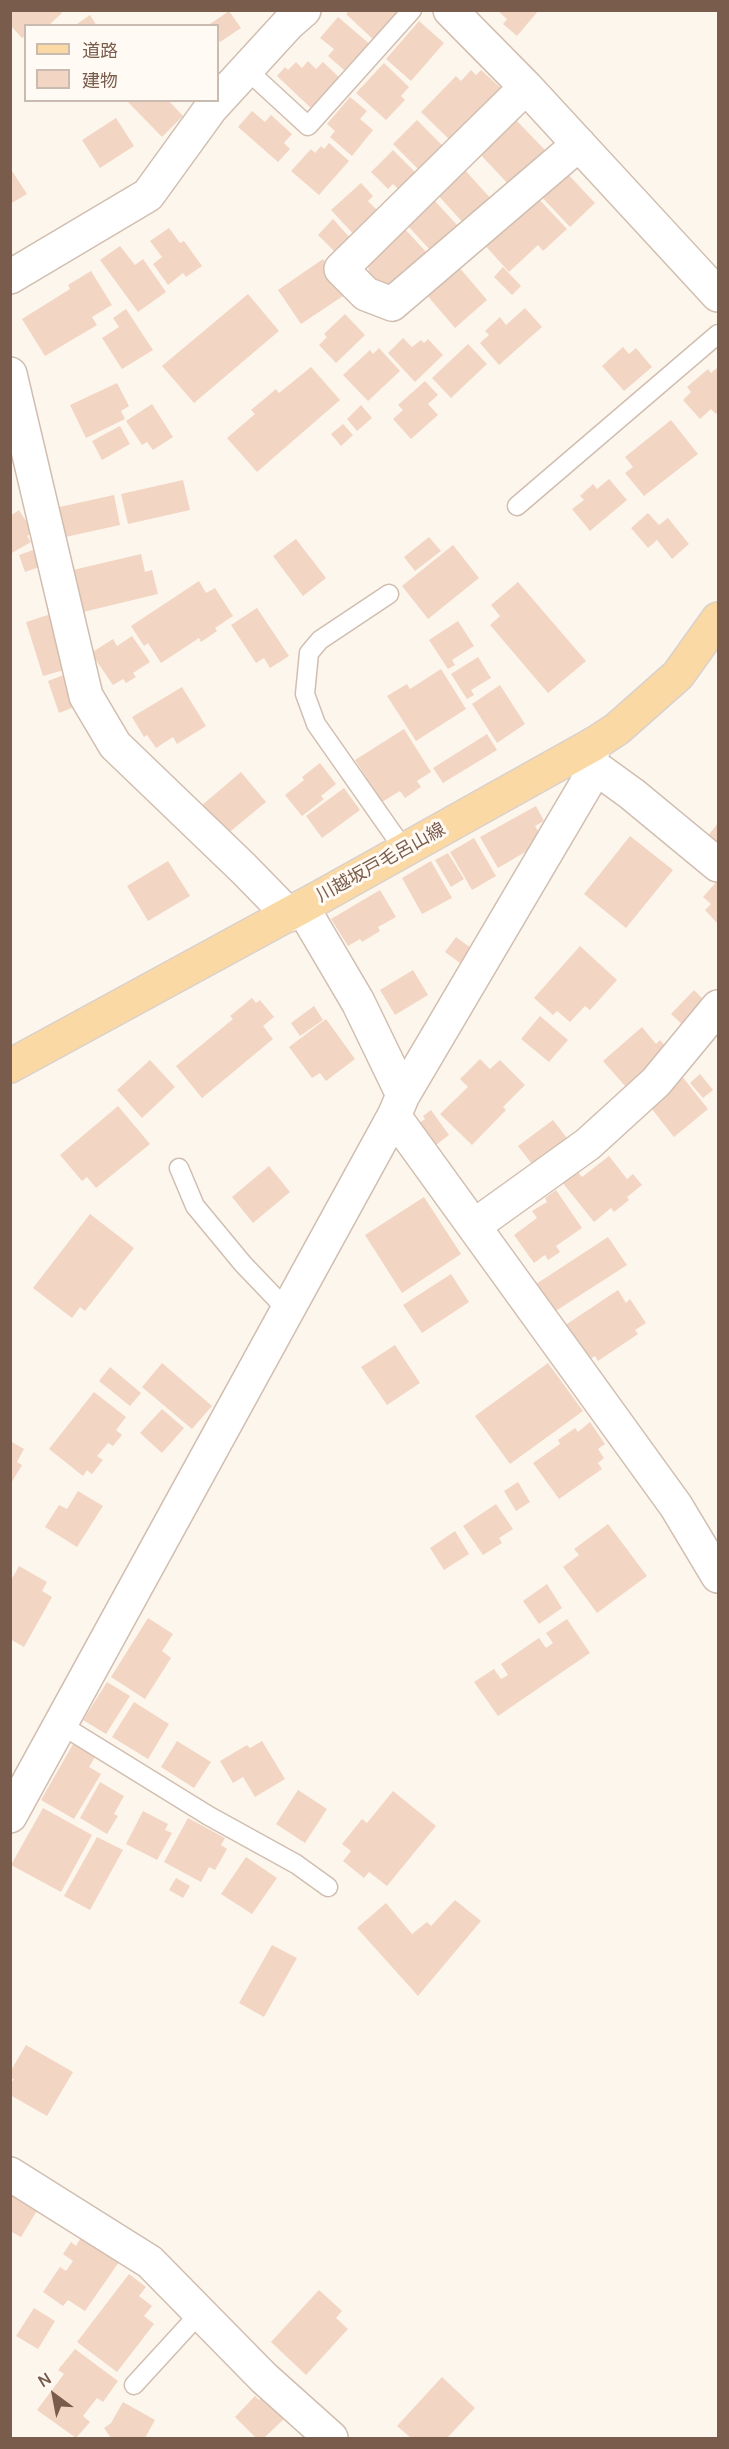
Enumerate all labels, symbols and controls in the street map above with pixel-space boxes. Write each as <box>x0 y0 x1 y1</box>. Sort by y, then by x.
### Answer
legend <box>24 24 219 102</box>
text: 道路 <box>82 38 118 62</box>
text: 建物 <box>82 68 118 92</box>
street label: 川越坂戸毛呂山線 <box>313 819 449 907</box>
north arrow <box>24 2365 84 2425</box>
text: N <box>34 2367 55 2392</box>

